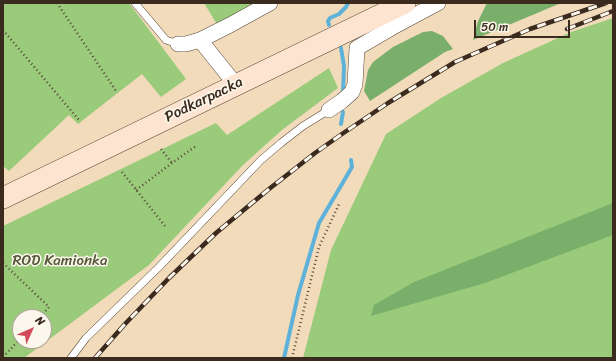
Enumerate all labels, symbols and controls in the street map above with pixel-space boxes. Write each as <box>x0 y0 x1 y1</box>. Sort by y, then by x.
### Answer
scale bar <box>476 12 572 38</box>
text: 50 m <box>481 16 508 38</box>
street label: Podkarpacka <box>162 73 246 127</box>
park label: ROD Kamionka <box>12 252 108 270</box>
north arrow <box>12 309 52 349</box>
text: N <box>31 311 50 330</box>

